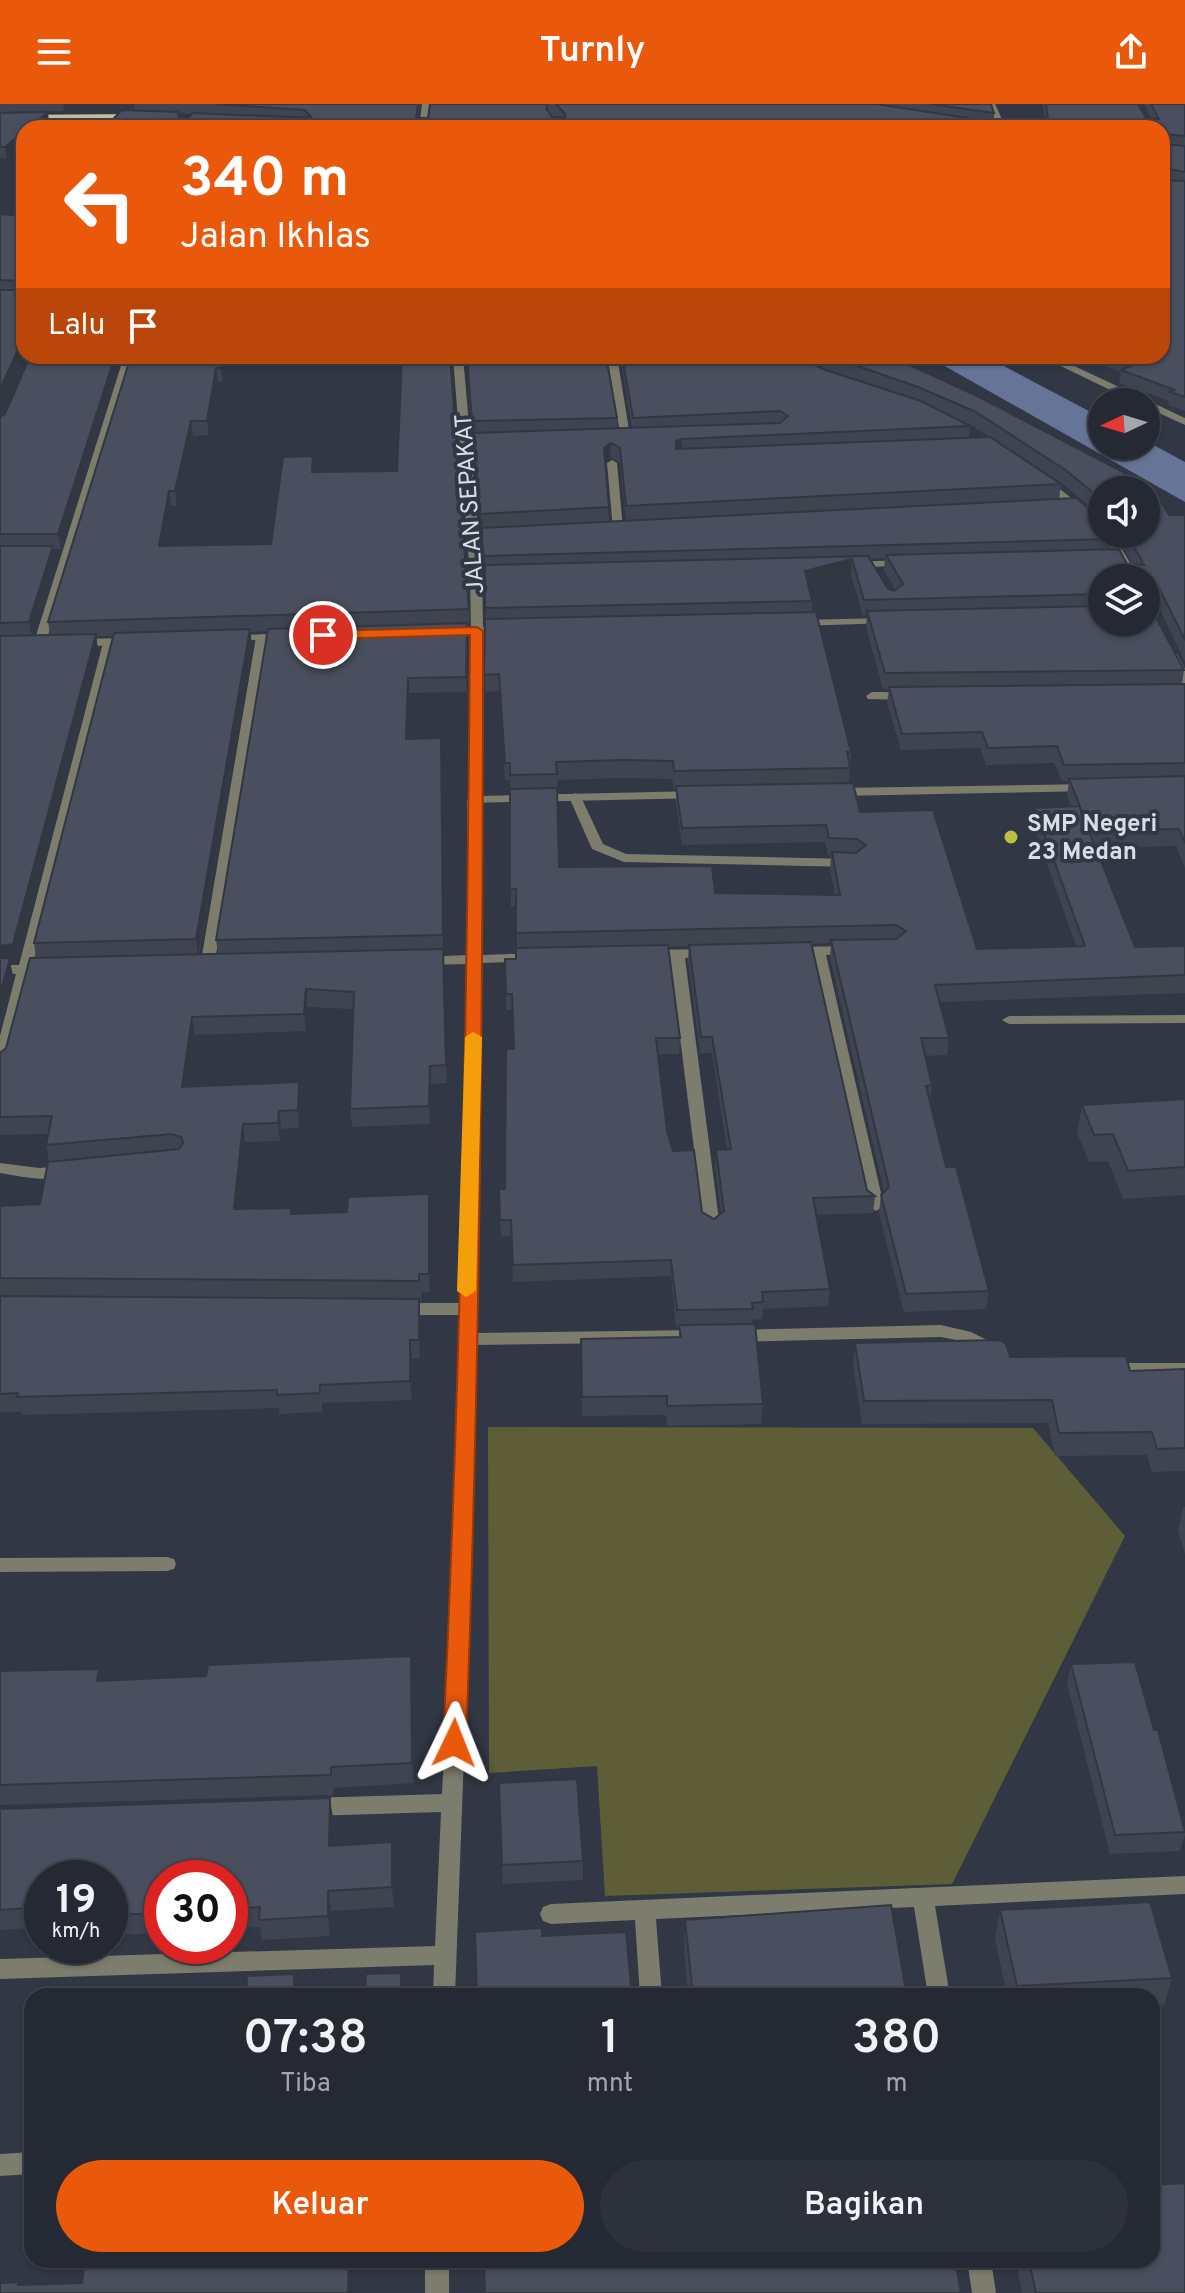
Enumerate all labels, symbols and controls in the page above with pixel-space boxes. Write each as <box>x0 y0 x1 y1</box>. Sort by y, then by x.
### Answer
text: Turnly <box>540 29 645 75</box>
icon: menu <box>32 30 76 74</box>
icon: share <box>1109 30 1153 74</box>
text: 340 m <box>180 146 349 216</box>
icon: left <box>48 152 152 256</box>
text: Jalan Ikhlas <box>180 215 371 261</box>
icon: arrive <box>121 304 165 348</box>
text: Lalu <box>48 308 105 345</box>
north arrow <box>1088 388 1160 460</box>
map controls <box>1088 388 1160 636</box>
street label: JALAN SEPAKAT <box>450 413 492 595</box>
button: sound <box>1088 476 1160 548</box>
button: layers <box>1088 564 1160 636</box>
pin <box>289 601 357 669</box>
icon: arrive <box>301 613 345 657</box>
place label: SMP Negeri 23 Medan <box>1027 810 1157 868</box>
marker: SMP Negeri 23 Medan <box>1002 828 1020 846</box>
position arrow <box>412 1701 496 1785</box>
speed limit sign: 30 <box>144 1860 248 1964</box>
text: 19 <box>56 1877 96 1927</box>
text: km/h <box>52 1919 100 1945</box>
text: 07:38 <box>243 2010 368 2070</box>
text: 1 <box>601 2010 619 2070</box>
text: 380 <box>852 2010 941 2070</box>
text: Tiba <box>280 2068 331 2101</box>
text: mnt <box>587 2068 633 2101</box>
text: m <box>886 2068 908 2101</box>
button: Keluar <box>56 2160 584 2252</box>
button: Bagikan <box>600 2160 1128 2252</box>

